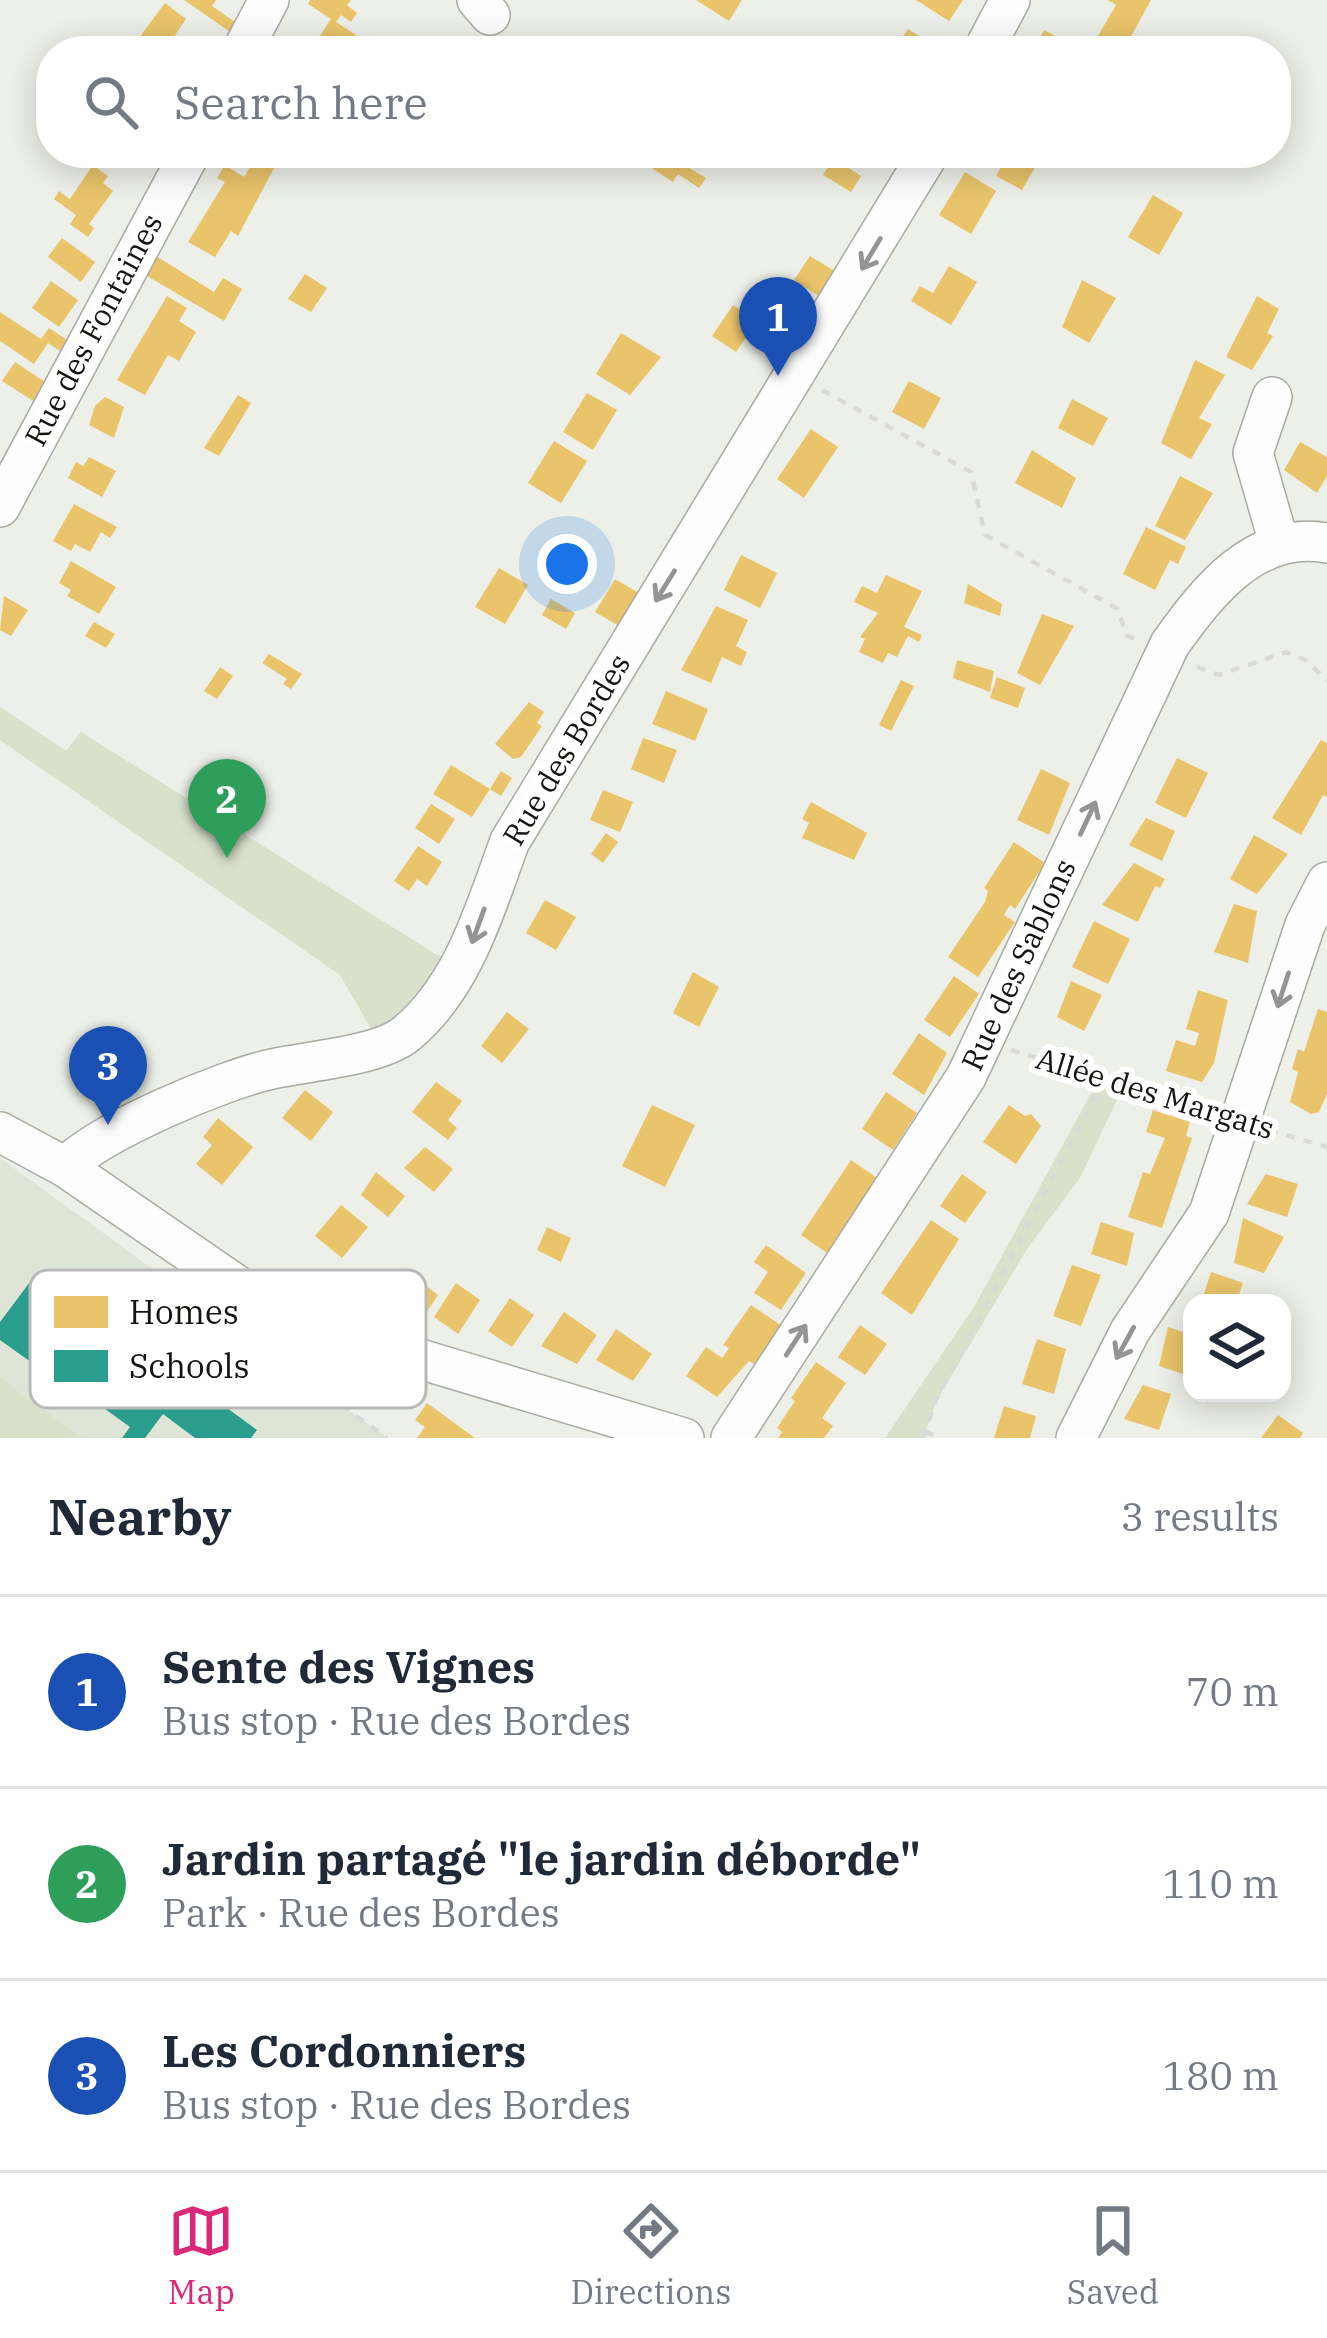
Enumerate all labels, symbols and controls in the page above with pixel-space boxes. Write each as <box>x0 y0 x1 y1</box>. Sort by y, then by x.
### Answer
search box <box>36 36 1291 168</box>
icon: search <box>78 69 144 135</box>
text: Search here <box>174 73 428 131</box>
street label: Rue des Fontaines <box>15 206 170 452</box>
one-way arrow <box>859 236 883 270</box>
pin: 1 <box>739 277 817 376</box>
your location <box>537 534 597 594</box>
one-way arrow <box>653 568 677 602</box>
street label: Rue des Bordes <box>493 646 638 852</box>
pin: 2 <box>188 759 266 858</box>
one-way arrow <box>1078 801 1100 837</box>
street label: Rue des Sablons <box>952 852 1084 1076</box>
one-way arrow <box>466 907 487 944</box>
one-way arrow <box>1271 970 1293 1008</box>
pin: 3 <box>69 1026 147 1125</box>
street label: Allée des Margats <box>1032 1038 1279 1147</box>
legend <box>30 1270 426 1408</box>
text: Homes <box>129 1290 239 1333</box>
map controls <box>1183 1294 1291 1402</box>
button: layers <box>1183 1294 1291 1402</box>
one-way arrow <box>783 1324 808 1358</box>
one-way arrow <box>1112 1324 1136 1359</box>
text: Schools <box>129 1344 250 1387</box>
text: Nearby <box>48 1483 232 1549</box>
text: 3 results <box>1121 1491 1279 1542</box>
text: Sente des Vignes <box>162 1637 535 1695</box>
text: 1 <box>75 1666 99 1717</box>
text: 70 m <box>1186 1666 1279 1717</box>
text: Bus stop · Rue des Bordes <box>162 1695 631 1746</box>
text: Jardin partagé "le jardin déborde" <box>162 1829 921 1887</box>
text: 2 <box>75 1858 99 1909</box>
text: 110 m <box>1163 1858 1279 1909</box>
text: Park · Rue des Bordes <box>162 1887 560 1938</box>
text: Les Cordonniers <box>162 2021 526 2079</box>
text: 3 <box>75 2050 99 2101</box>
text: 180 m <box>1163 2050 1279 2101</box>
text: Bus stop · Rue des Bordes <box>162 2079 631 2130</box>
tab: Map <box>168 2198 235 2313</box>
tab: Directions <box>570 2198 731 2313</box>
tab: Saved <box>1067 2198 1159 2313</box>

